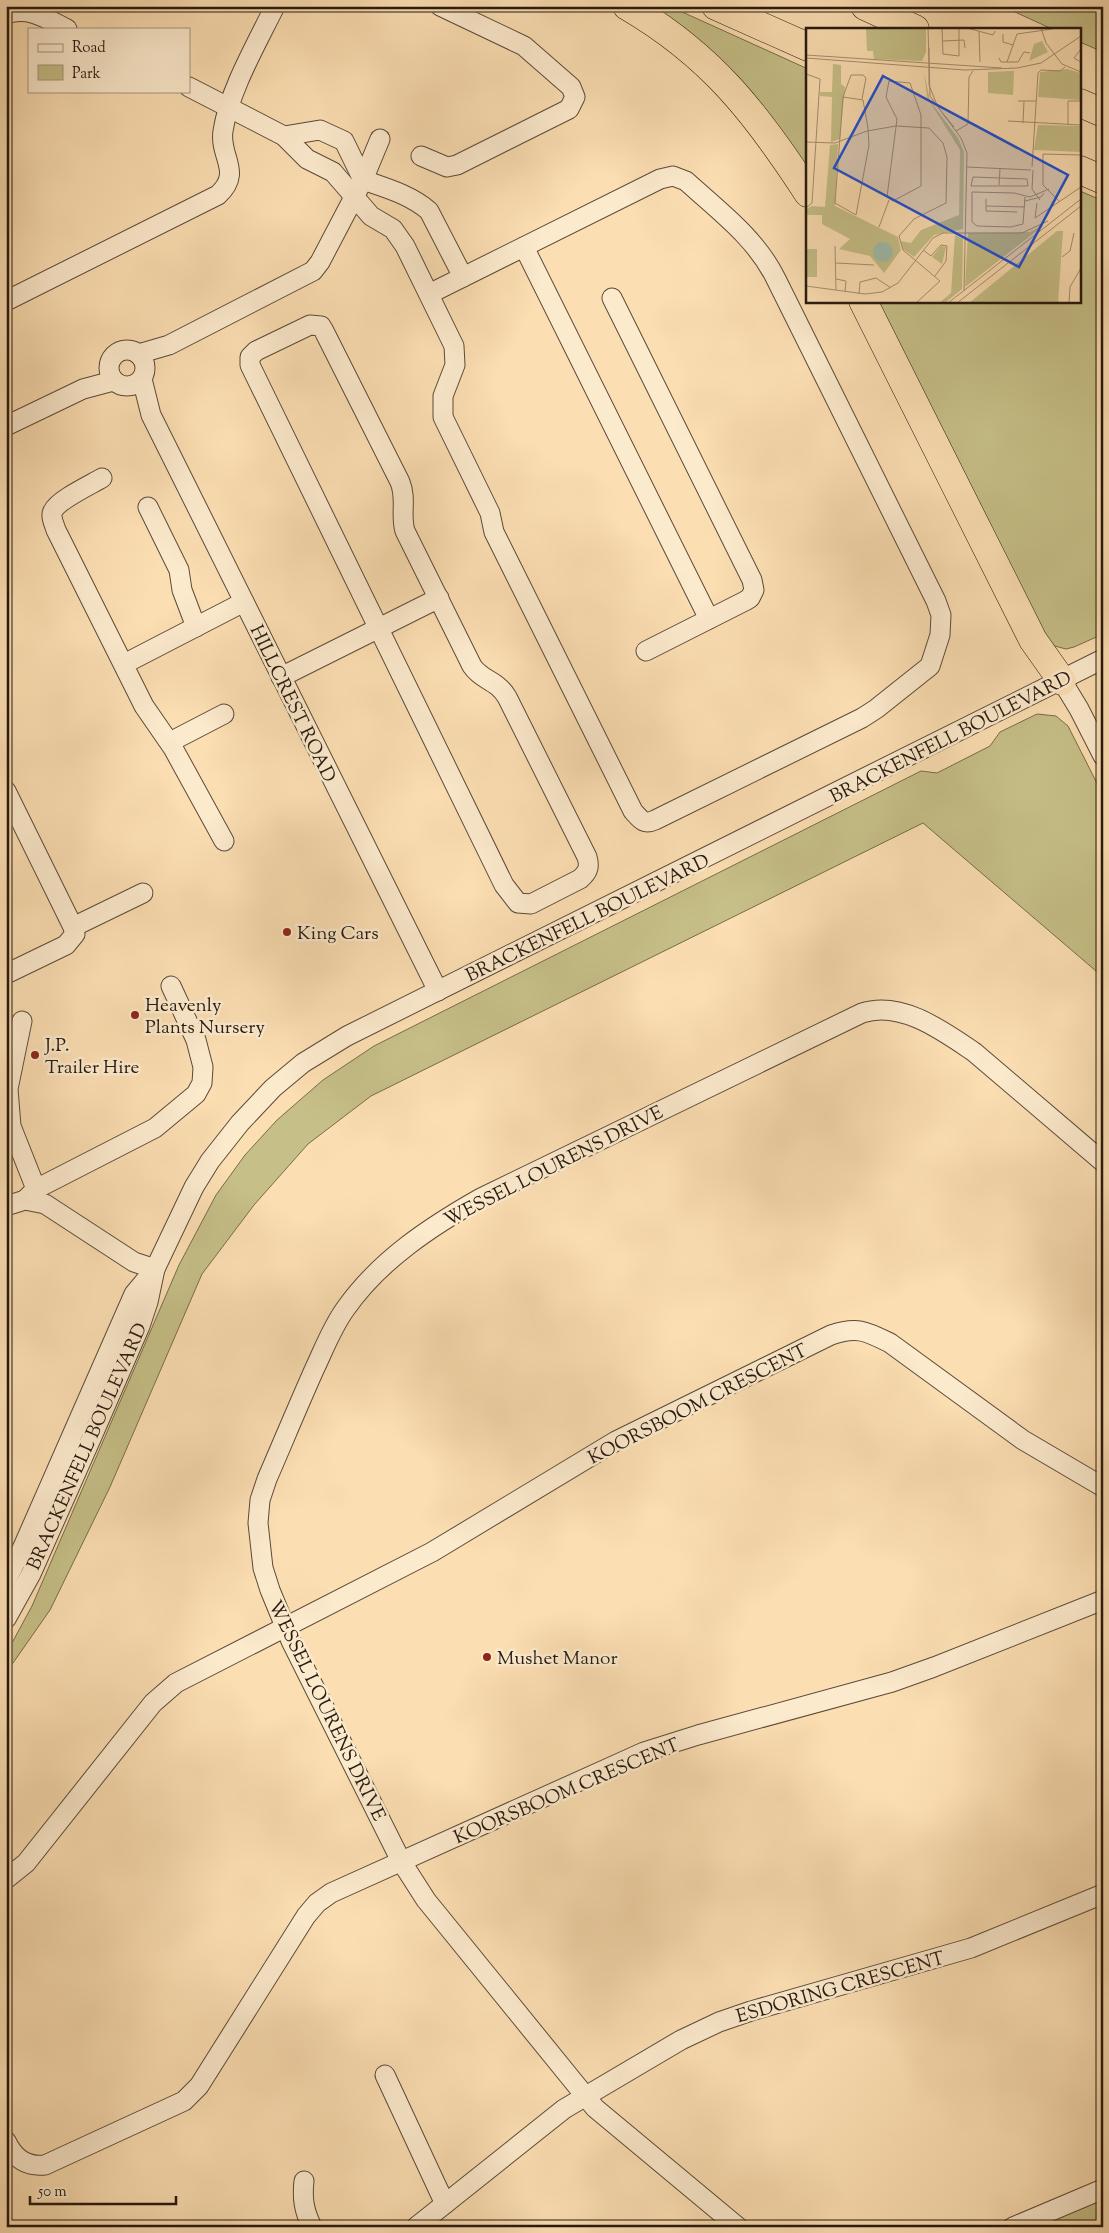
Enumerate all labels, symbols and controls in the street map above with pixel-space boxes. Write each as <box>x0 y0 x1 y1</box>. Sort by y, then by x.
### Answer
legend <box>28 28 190 92</box>
inset map <box>806 28 1082 302</box>
text: Road <box>72 38 106 59</box>
text: Park <box>72 64 101 85</box>
street label: HILLCREST ROAD <box>242 621 342 787</box>
street label: BRACKENFELL BOULEVARD <box>826 665 1077 811</box>
street label: BRACKENFELL BOULEVARD <box>462 848 715 990</box>
place label: King Cars <box>297 921 379 948</box>
marker: King Cars <box>281 926 293 938</box>
place label: Heavenly Plants Nursery <box>145 993 265 1042</box>
marker: Heavenly Plants Nursery <box>129 1009 141 1021</box>
place label: J.P. Trailer Hire <box>44 1033 140 1082</box>
marker: J.P. Trailer Hire <box>29 1049 41 1061</box>
street label: WESSEL LOURENS DRIVE <box>440 1100 669 1234</box>
street label: BRACKENFELL BOULEVARD <box>21 1319 155 1575</box>
street label: KOORSBOOM CRESCENT <box>584 1338 812 1472</box>
street label: WESSEL LOURENS DRIVE <box>260 1596 391 1827</box>
place label: Mushet Manor <box>497 1646 618 1673</box>
marker: Mushet Manor <box>481 1651 493 1663</box>
street label: KOORSBOOM CRESCENT <box>450 1732 684 1852</box>
street label: ESDORING CRESCENT <box>733 1946 948 2031</box>
scale bar <box>30 2173 176 2205</box>
text: 50 m <box>37 2182 67 2203</box>

